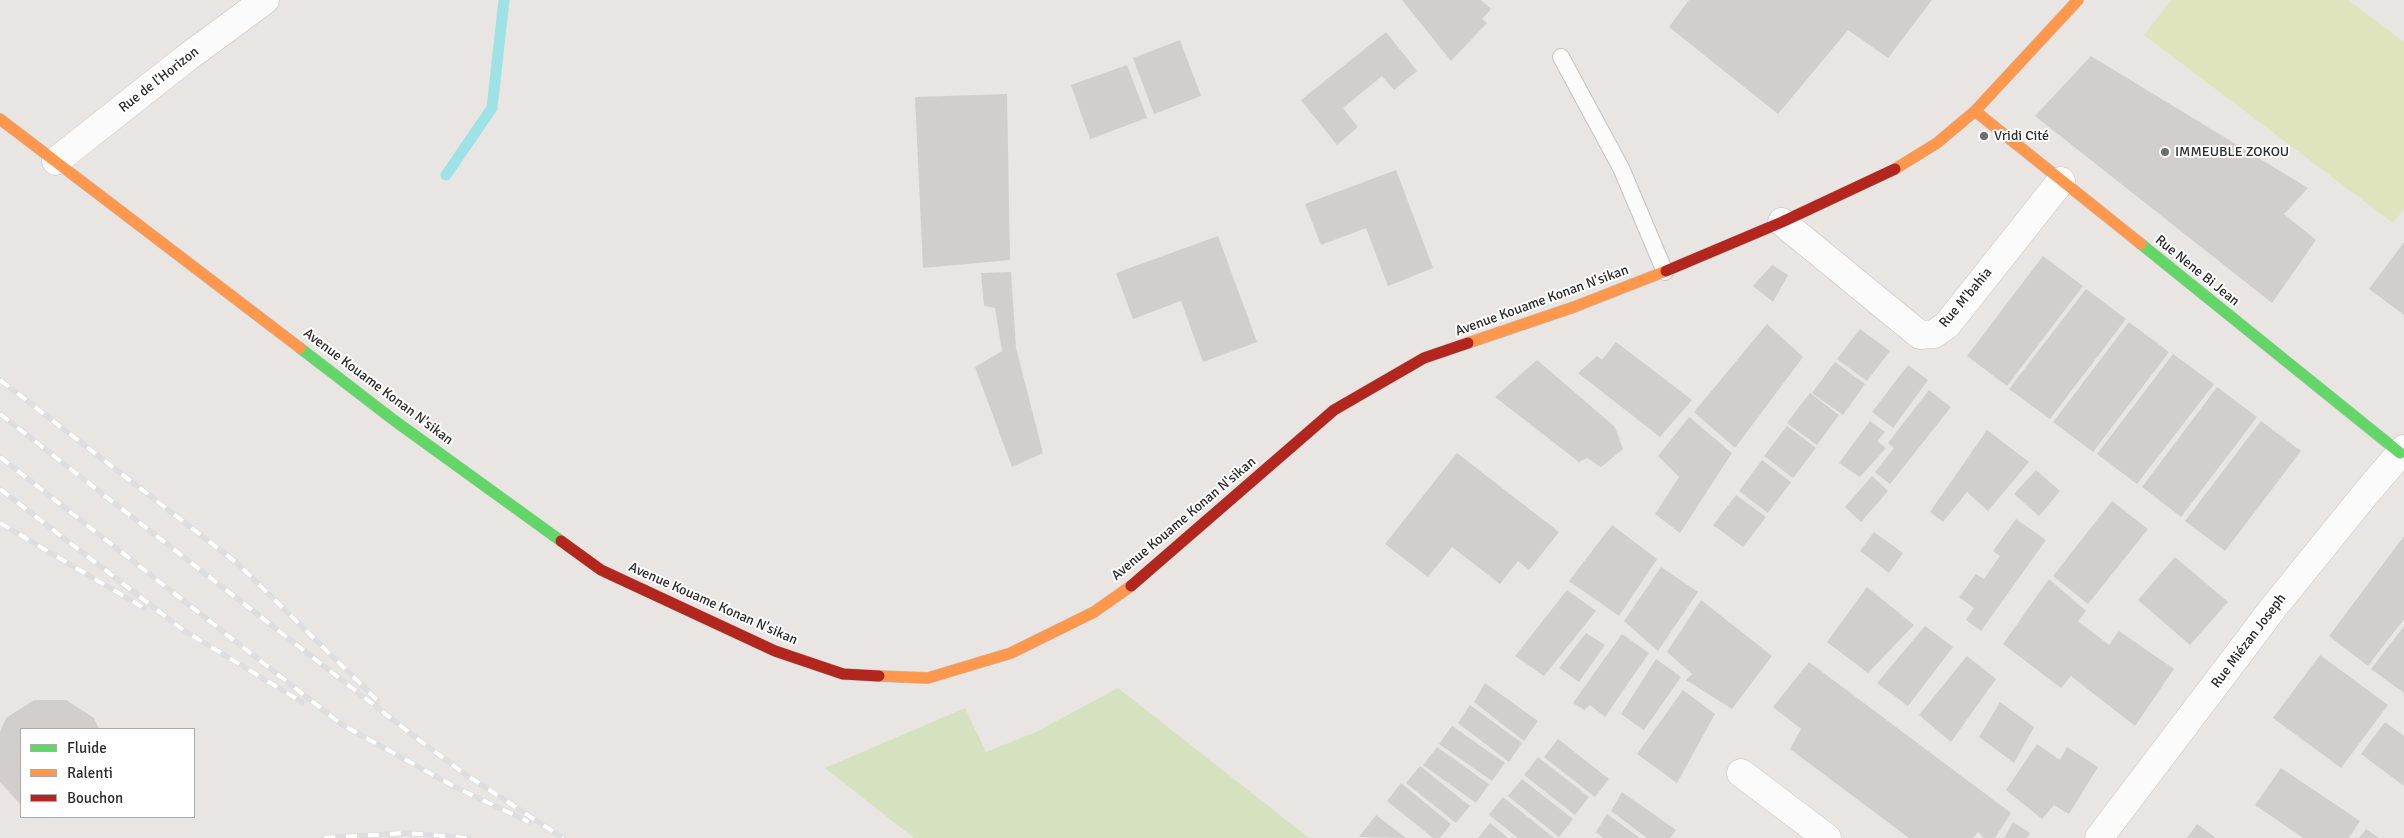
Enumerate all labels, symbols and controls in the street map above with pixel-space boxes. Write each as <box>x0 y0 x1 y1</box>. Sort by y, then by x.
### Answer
street label: Rue de l'Horizon <box>116 44 202 116</box>
place label: Vridi Cité <box>1994 128 2049 144</box>
marker: Vridi Cité <box>1978 130 1990 142</box>
place label: IMMEUBLE ZOKOU <box>2175 144 2289 160</box>
marker: IMMEUBLE ZOKOU <box>2159 146 2171 158</box>
street label: Rue Nene Bi Jean <box>2152 232 2242 310</box>
street label: Avenue Kouame Konan N'sikan <box>1453 262 1631 340</box>
street label: Rue M'bahia <box>1936 265 1996 331</box>
street label: Avenue Kouame Konan N'sikan <box>300 325 456 449</box>
street label: Avenue Kouame Konan N'sikan <box>1108 454 1260 584</box>
street label: Avenue Kouame Konan N'sikan <box>626 559 800 649</box>
street label: Rue Miézan Joseph <box>2208 591 2290 691</box>
legend <box>20 728 195 818</box>
text: Fluide <box>67 739 107 757</box>
text: Ralenti <box>67 764 113 782</box>
text: Bouchon <box>67 789 123 807</box>

